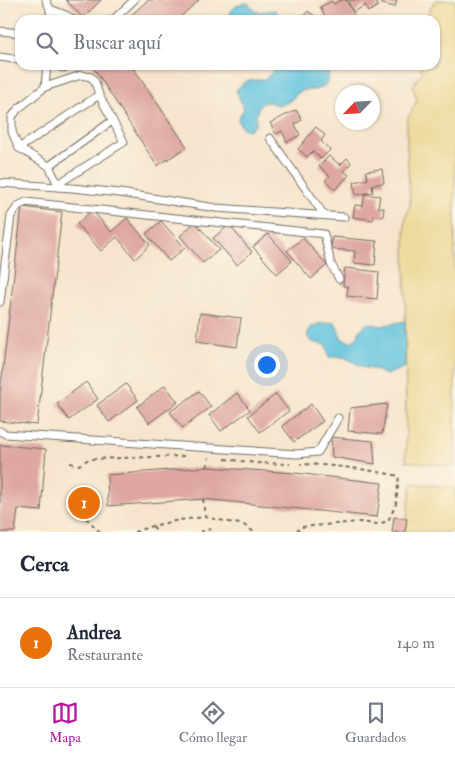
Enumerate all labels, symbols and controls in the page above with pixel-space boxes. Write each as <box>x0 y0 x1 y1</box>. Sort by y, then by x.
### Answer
search box <box>15 15 440 70</box>
icon: search <box>33 29 61 57</box>
text: Buscar aquí <box>73 31 161 55</box>
north arrow <box>335 85 380 130</box>
your location <box>254 352 280 378</box>
pin: 1 <box>68 484 100 522</box>
text: Cerca <box>20 551 69 578</box>
text: Andrea <box>67 621 121 645</box>
text: 1 <box>33 633 39 653</box>
text: 140 m <box>397 633 435 653</box>
text: Restaurante <box>67 645 143 665</box>
tab: Mapa <box>49 699 81 746</box>
tab: Cómo llegar <box>179 699 247 746</box>
tab: Guardados <box>345 699 406 746</box>

